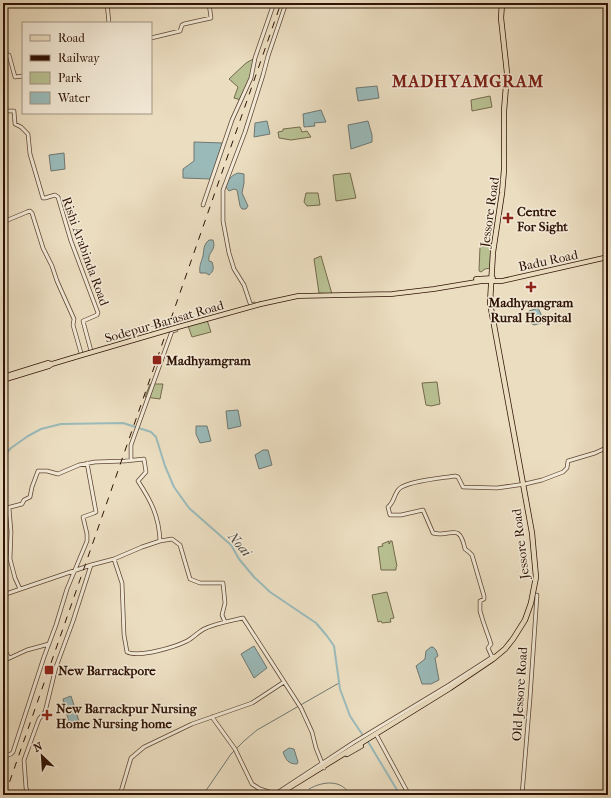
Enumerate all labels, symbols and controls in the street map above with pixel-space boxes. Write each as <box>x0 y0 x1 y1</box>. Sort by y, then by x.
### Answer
legend <box>22 22 152 114</box>
text: Road <box>58 31 85 45</box>
text: Railway <box>58 51 100 65</box>
text: Park <box>58 71 83 85</box>
district label: MADHYAMGRAM <box>391 71 544 91</box>
text: Water <box>57 91 91 105</box>
street label: Jessore Road <box>477 175 502 249</box>
street label: Rishi Arabinda Road <box>59 195 113 309</box>
place label: Centre For Sight <box>516 204 568 235</box>
marker: Centre For Sight <box>502 212 514 224</box>
street label: Badu Road <box>517 247 580 274</box>
marker: Madhyamgram Rural Hospital <box>525 281 537 293</box>
place label: Madhyamgram Rural Hospital <box>488 295 574 326</box>
street label: Sodepur-Barasat Road <box>103 297 226 346</box>
place label: Madhyamgram <box>165 353 251 369</box>
marker: Madhyamgram <box>151 354 163 366</box>
street label: Jessore Road <box>509 507 532 581</box>
water label: Noai <box>224 528 256 561</box>
street label: Old Jessore Road <box>509 645 530 742</box>
place label: New Barrackpore <box>58 663 156 679</box>
marker: New Barrackpore <box>43 664 55 676</box>
place label: New Barrackpur Nursing Home Nursing home <box>56 701 198 732</box>
marker: New Barrackpur Nursing Home Nursing home <box>41 709 53 721</box>
north arrow <box>22 736 62 776</box>
text: N <box>31 739 45 755</box>

